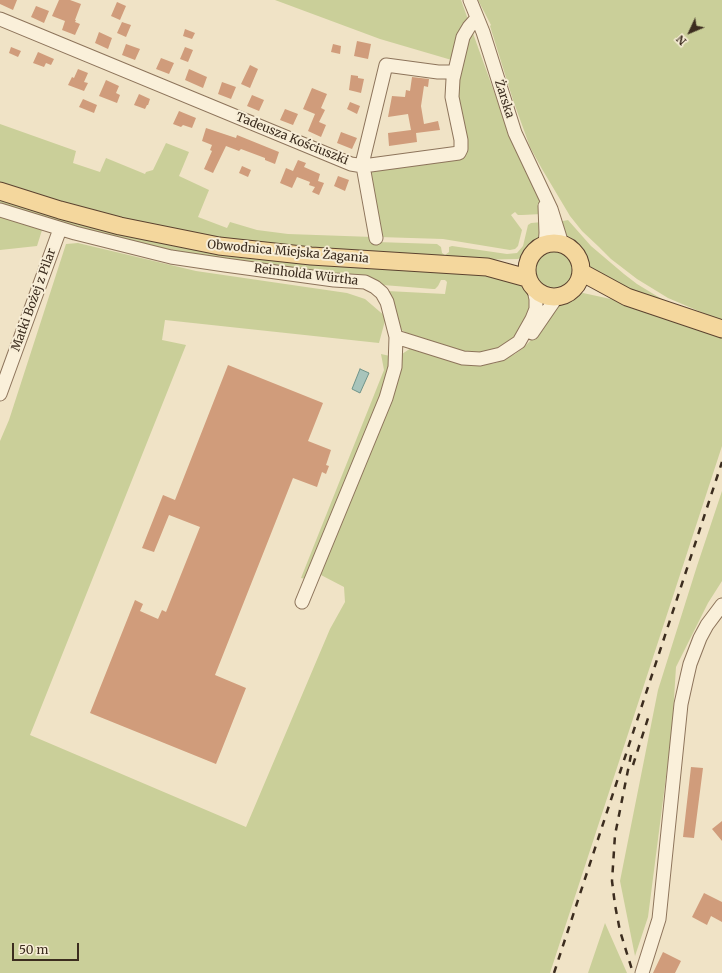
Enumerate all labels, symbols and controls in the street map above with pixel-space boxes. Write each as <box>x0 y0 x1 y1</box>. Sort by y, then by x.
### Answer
north arrow <box>670 12 710 52</box>
text: N <box>673 32 689 48</box>
street label: Żarska <box>491 78 517 120</box>
street label: Tadeusza Kościuszki <box>234 110 350 168</box>
street label: Obwodnica Miejska Żagania <box>207 238 369 266</box>
street label: Matki Bożej z Pilar <box>9 247 59 353</box>
street label: Reinholda Würtha <box>253 261 359 289</box>
scale bar <box>14 935 81 961</box>
text: 50 m <box>19 942 48 957</box>

